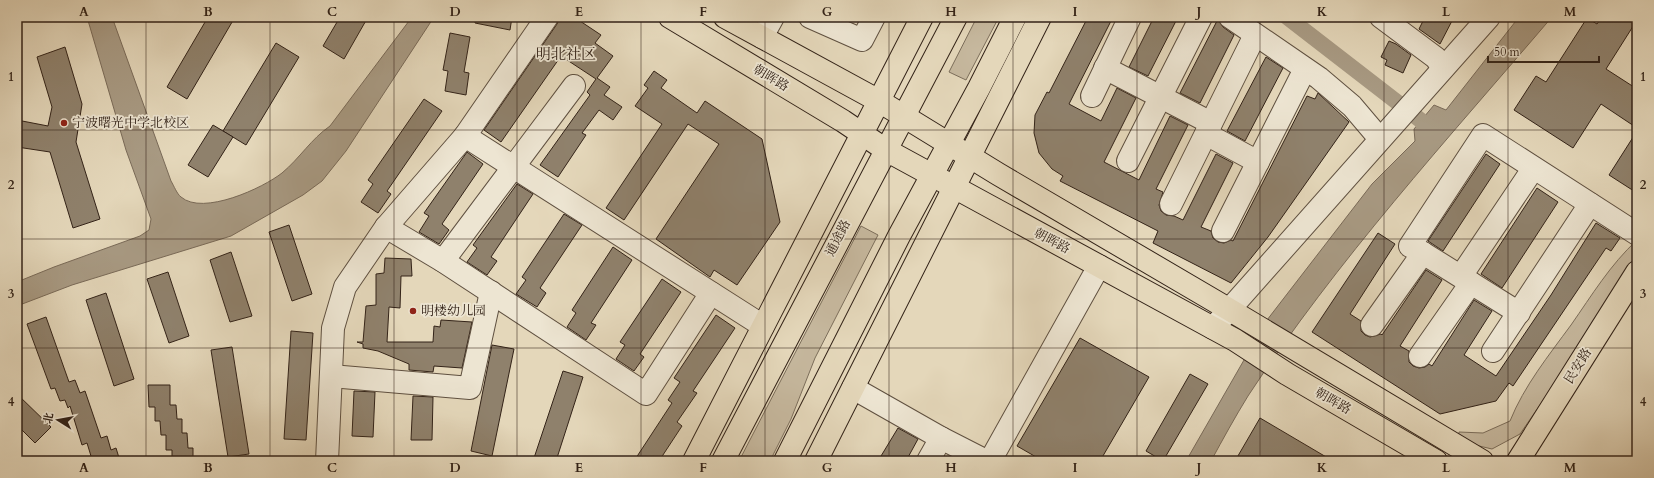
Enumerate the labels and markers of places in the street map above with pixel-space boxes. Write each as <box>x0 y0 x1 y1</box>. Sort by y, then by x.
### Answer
place label: 宁波曙光中学北校区 <box>72 114 189 132</box>
marker: 宁波曙光中学北校区 <box>59 118 69 128</box>
place label: 明楼幼儿园 <box>421 302 486 320</box>
marker: 明楼幼儿园 <box>408 306 418 316</box>

